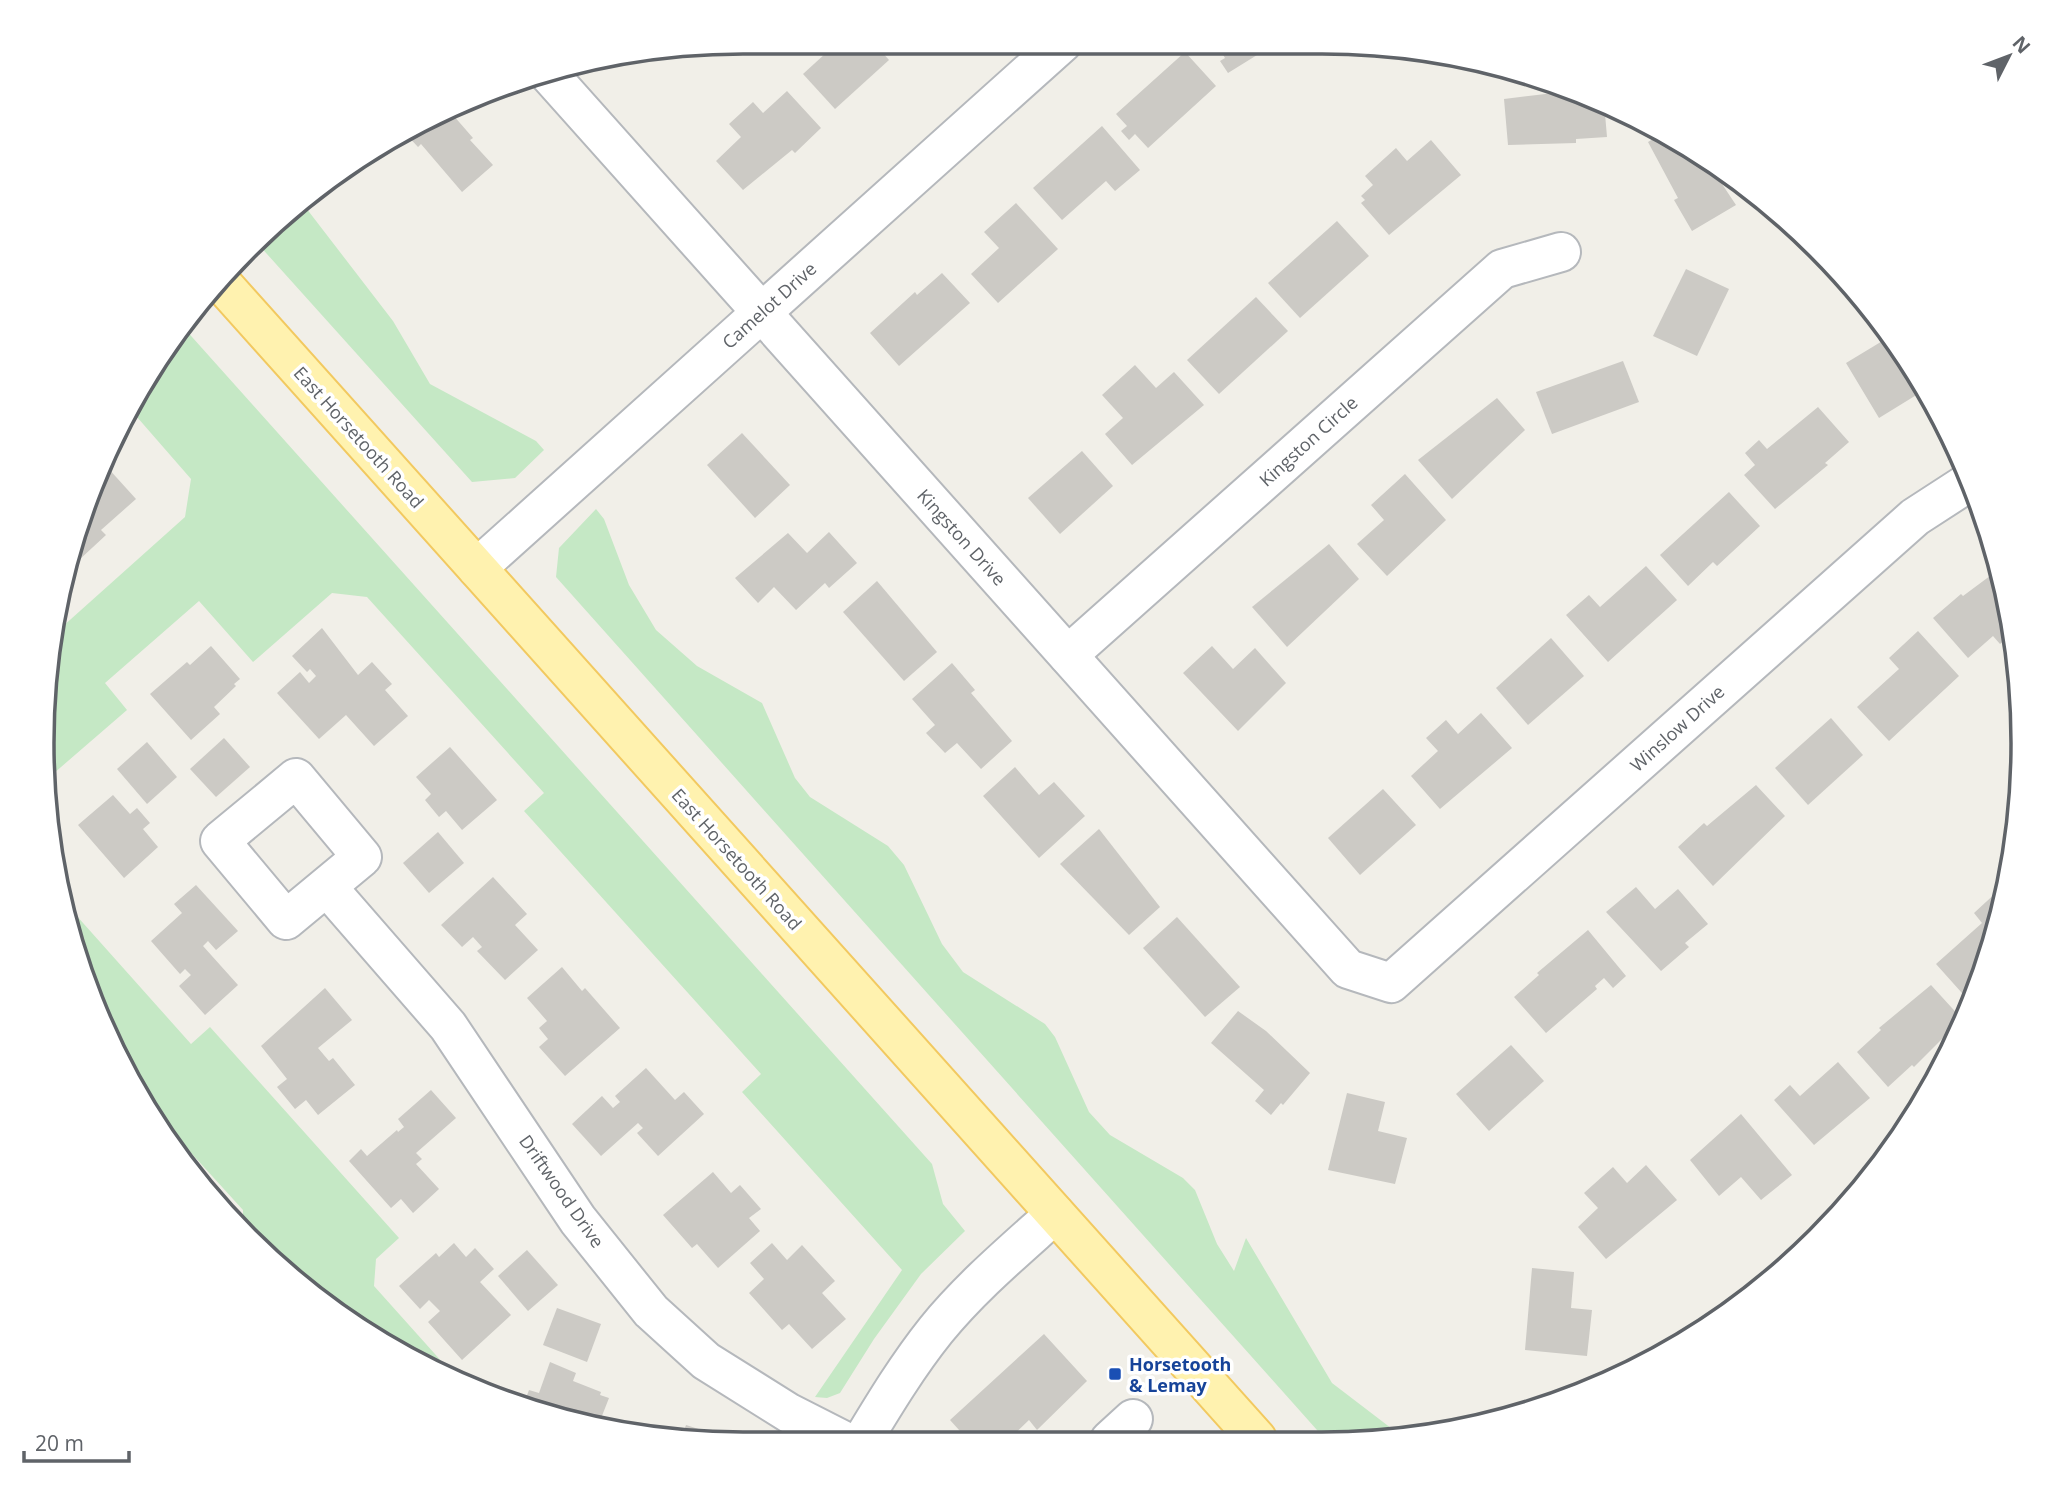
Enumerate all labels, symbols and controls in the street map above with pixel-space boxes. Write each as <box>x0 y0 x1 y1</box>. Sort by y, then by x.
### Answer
north arrow <box>1974 21 2044 91</box>
text: N <box>2007 30 2036 59</box>
street label: Camelot Drive <box>717 256 821 354</box>
street label: East Horsetooth Road <box>289 361 429 513</box>
street label: Kingston Circle <box>1254 390 1362 492</box>
street label: Kingston Drive <box>912 484 1012 590</box>
street label: Winslow Drive <box>1625 679 1729 777</box>
street label: East Horsetooth Road <box>667 783 807 935</box>
street label: Driftwood Drive <box>514 1130 610 1252</box>
place label: Horsetooth & Lemay <box>1129 1352 1231 1397</box>
marker: Horsetooth & Lemay <box>1107 1366 1123 1382</box>
scale bar <box>24 1420 130 1464</box>
text: 20 m <box>35 1429 84 1457</box>

